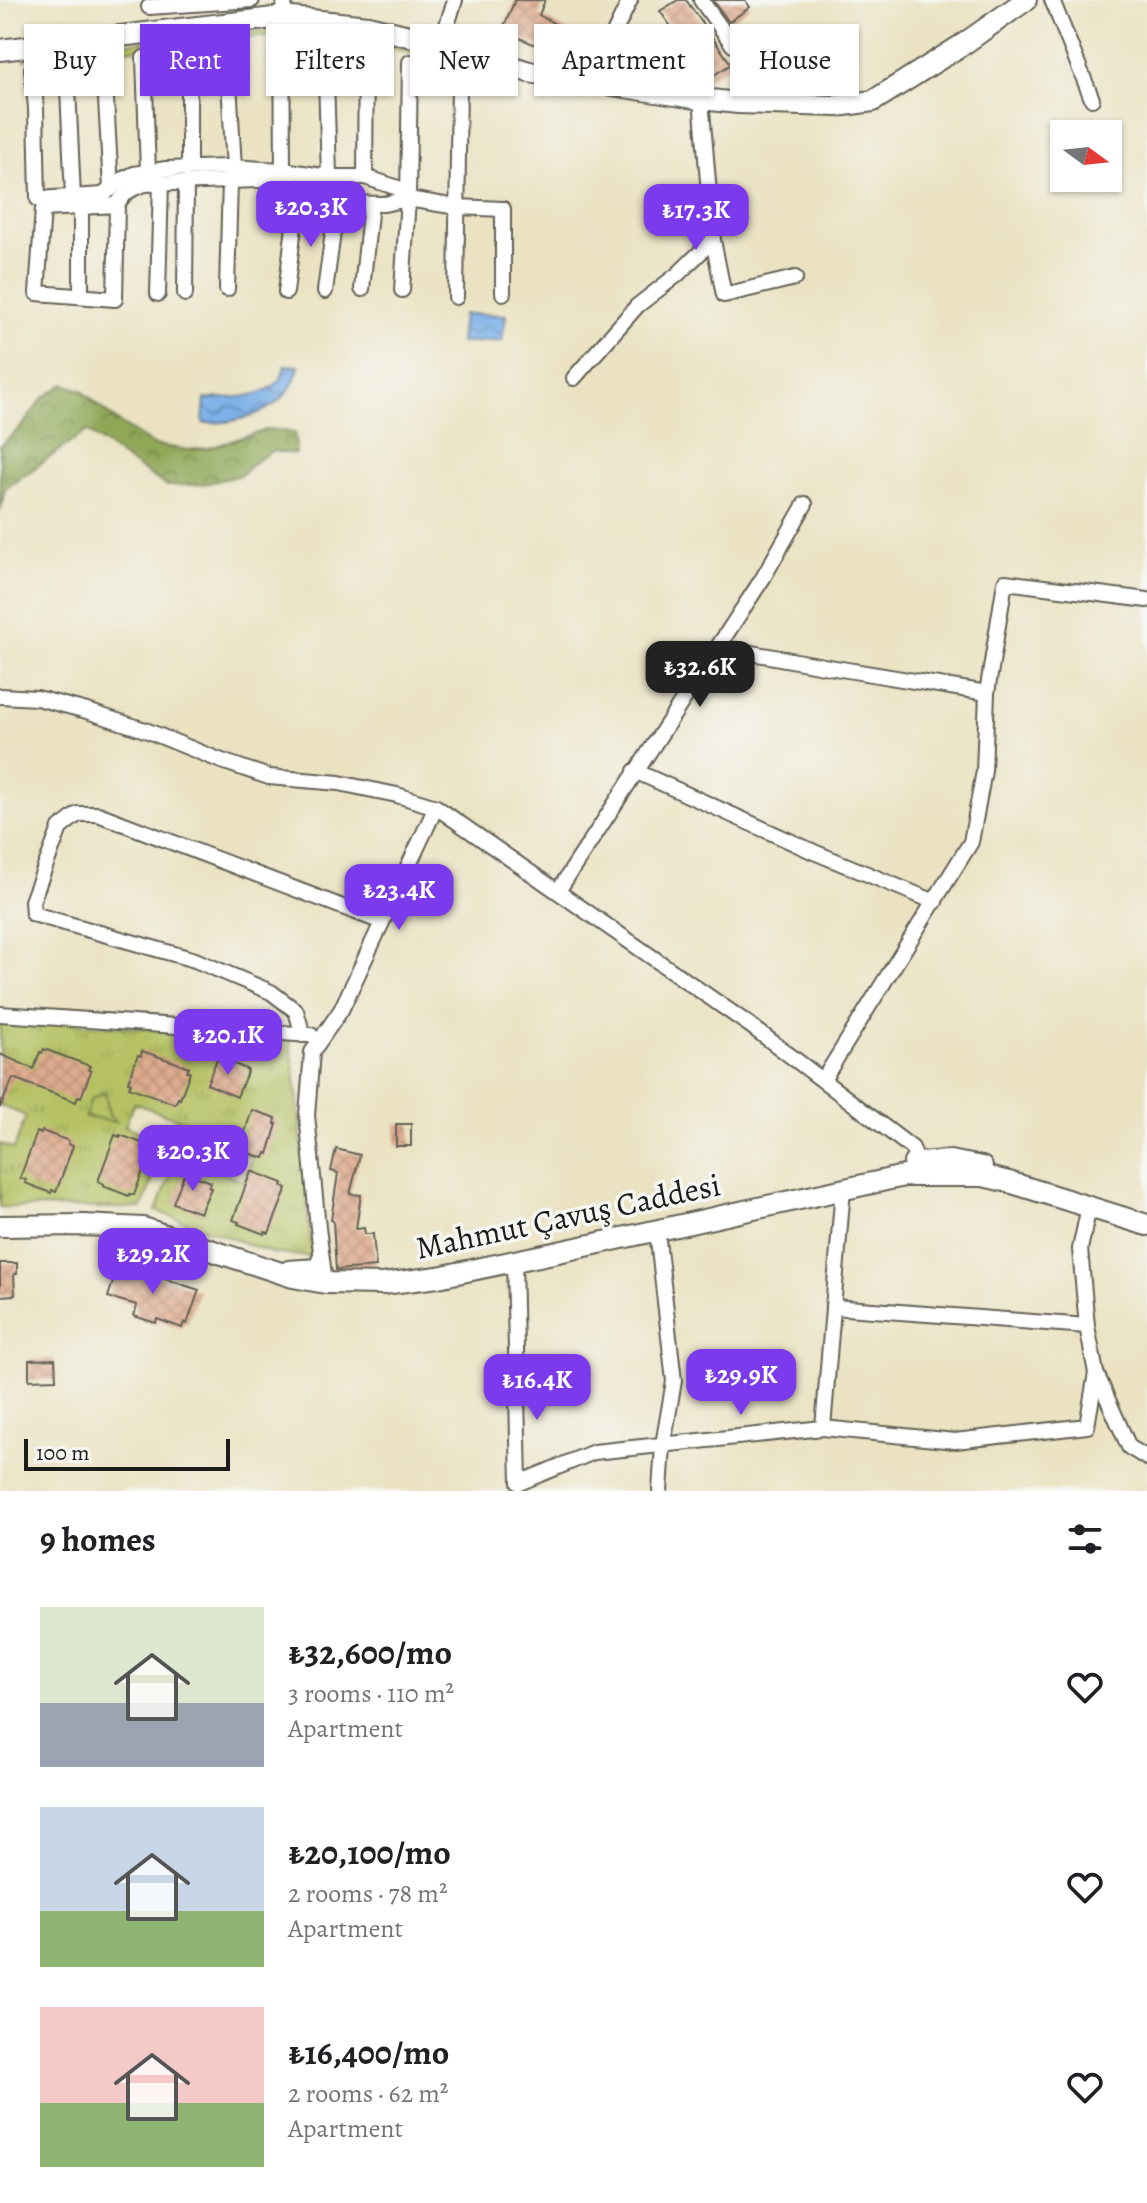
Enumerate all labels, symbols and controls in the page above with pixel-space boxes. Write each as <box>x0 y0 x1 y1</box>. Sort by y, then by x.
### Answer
chip: Buy <box>24 24 124 96</box>
chip: Rent <box>140 24 250 96</box>
chip: Filters <box>266 24 394 96</box>
chip: New <box>410 24 518 96</box>
chip: Apartment <box>534 24 714 96</box>
chip: House <box>730 24 859 96</box>
north arrow <box>1050 120 1122 192</box>
map controls <box>1050 120 1122 192</box>
pin: ₺20.3K <box>246 181 376 249</box>
pin: ₺17.3K <box>631 184 761 252</box>
text: ₺20.3K <box>274 189 348 224</box>
text: ₺17.3K <box>662 192 730 227</box>
pin: ₺32.6K <box>635 641 765 709</box>
text: ₺32.6K <box>664 649 736 684</box>
pin: ₺23.4K <box>334 864 464 932</box>
text: ₺23.4K <box>363 872 435 907</box>
pin: ₺20.1K <box>163 1009 293 1077</box>
text: ₺20.1K <box>192 1017 264 1052</box>
pin: ₺20.3K <box>128 1125 258 1193</box>
text: ₺20.3K <box>156 1133 230 1168</box>
street label: Mahmut Çavuş Caddesi <box>412 1162 724 1270</box>
pin: ₺29.2K <box>88 1228 218 1296</box>
text: ₺29.2K <box>116 1236 190 1271</box>
pin: ₺29.9K <box>676 1349 806 1417</box>
pin: ₺16.4K <box>472 1354 602 1422</box>
text: ₺29.9K <box>704 1357 778 1392</box>
text: ₺16.4K <box>502 1362 572 1397</box>
scale bar <box>24 1435 230 1471</box>
text: 100 m <box>36 1438 90 1468</box>
text: 9 homes <box>40 1516 156 1563</box>
icon: filters <box>1063 1517 1107 1561</box>
text: ₺32,600/mo <box>288 1629 452 1676</box>
icon: home <box>104 1639 200 1735</box>
icon: heart <box>1063 1665 1107 1709</box>
text: 3 rooms · 110 m² <box>288 1676 454 1711</box>
text: Apartment <box>288 1711 403 1746</box>
text: ₺20,100/mo <box>288 1829 451 1876</box>
icon: home <box>104 1839 200 1935</box>
icon: heart <box>1063 1865 1107 1909</box>
text: 2 rooms · 78 m² <box>288 1876 447 1911</box>
text: Apartment <box>288 1911 403 1946</box>
text: ₺16,400/mo <box>288 2029 449 2076</box>
icon: home <box>104 2039 200 2135</box>
icon: heart <box>1063 2065 1107 2109</box>
text: 2 rooms · 62 m² <box>288 2076 448 2111</box>
text: Apartment <box>288 2111 403 2146</box>

